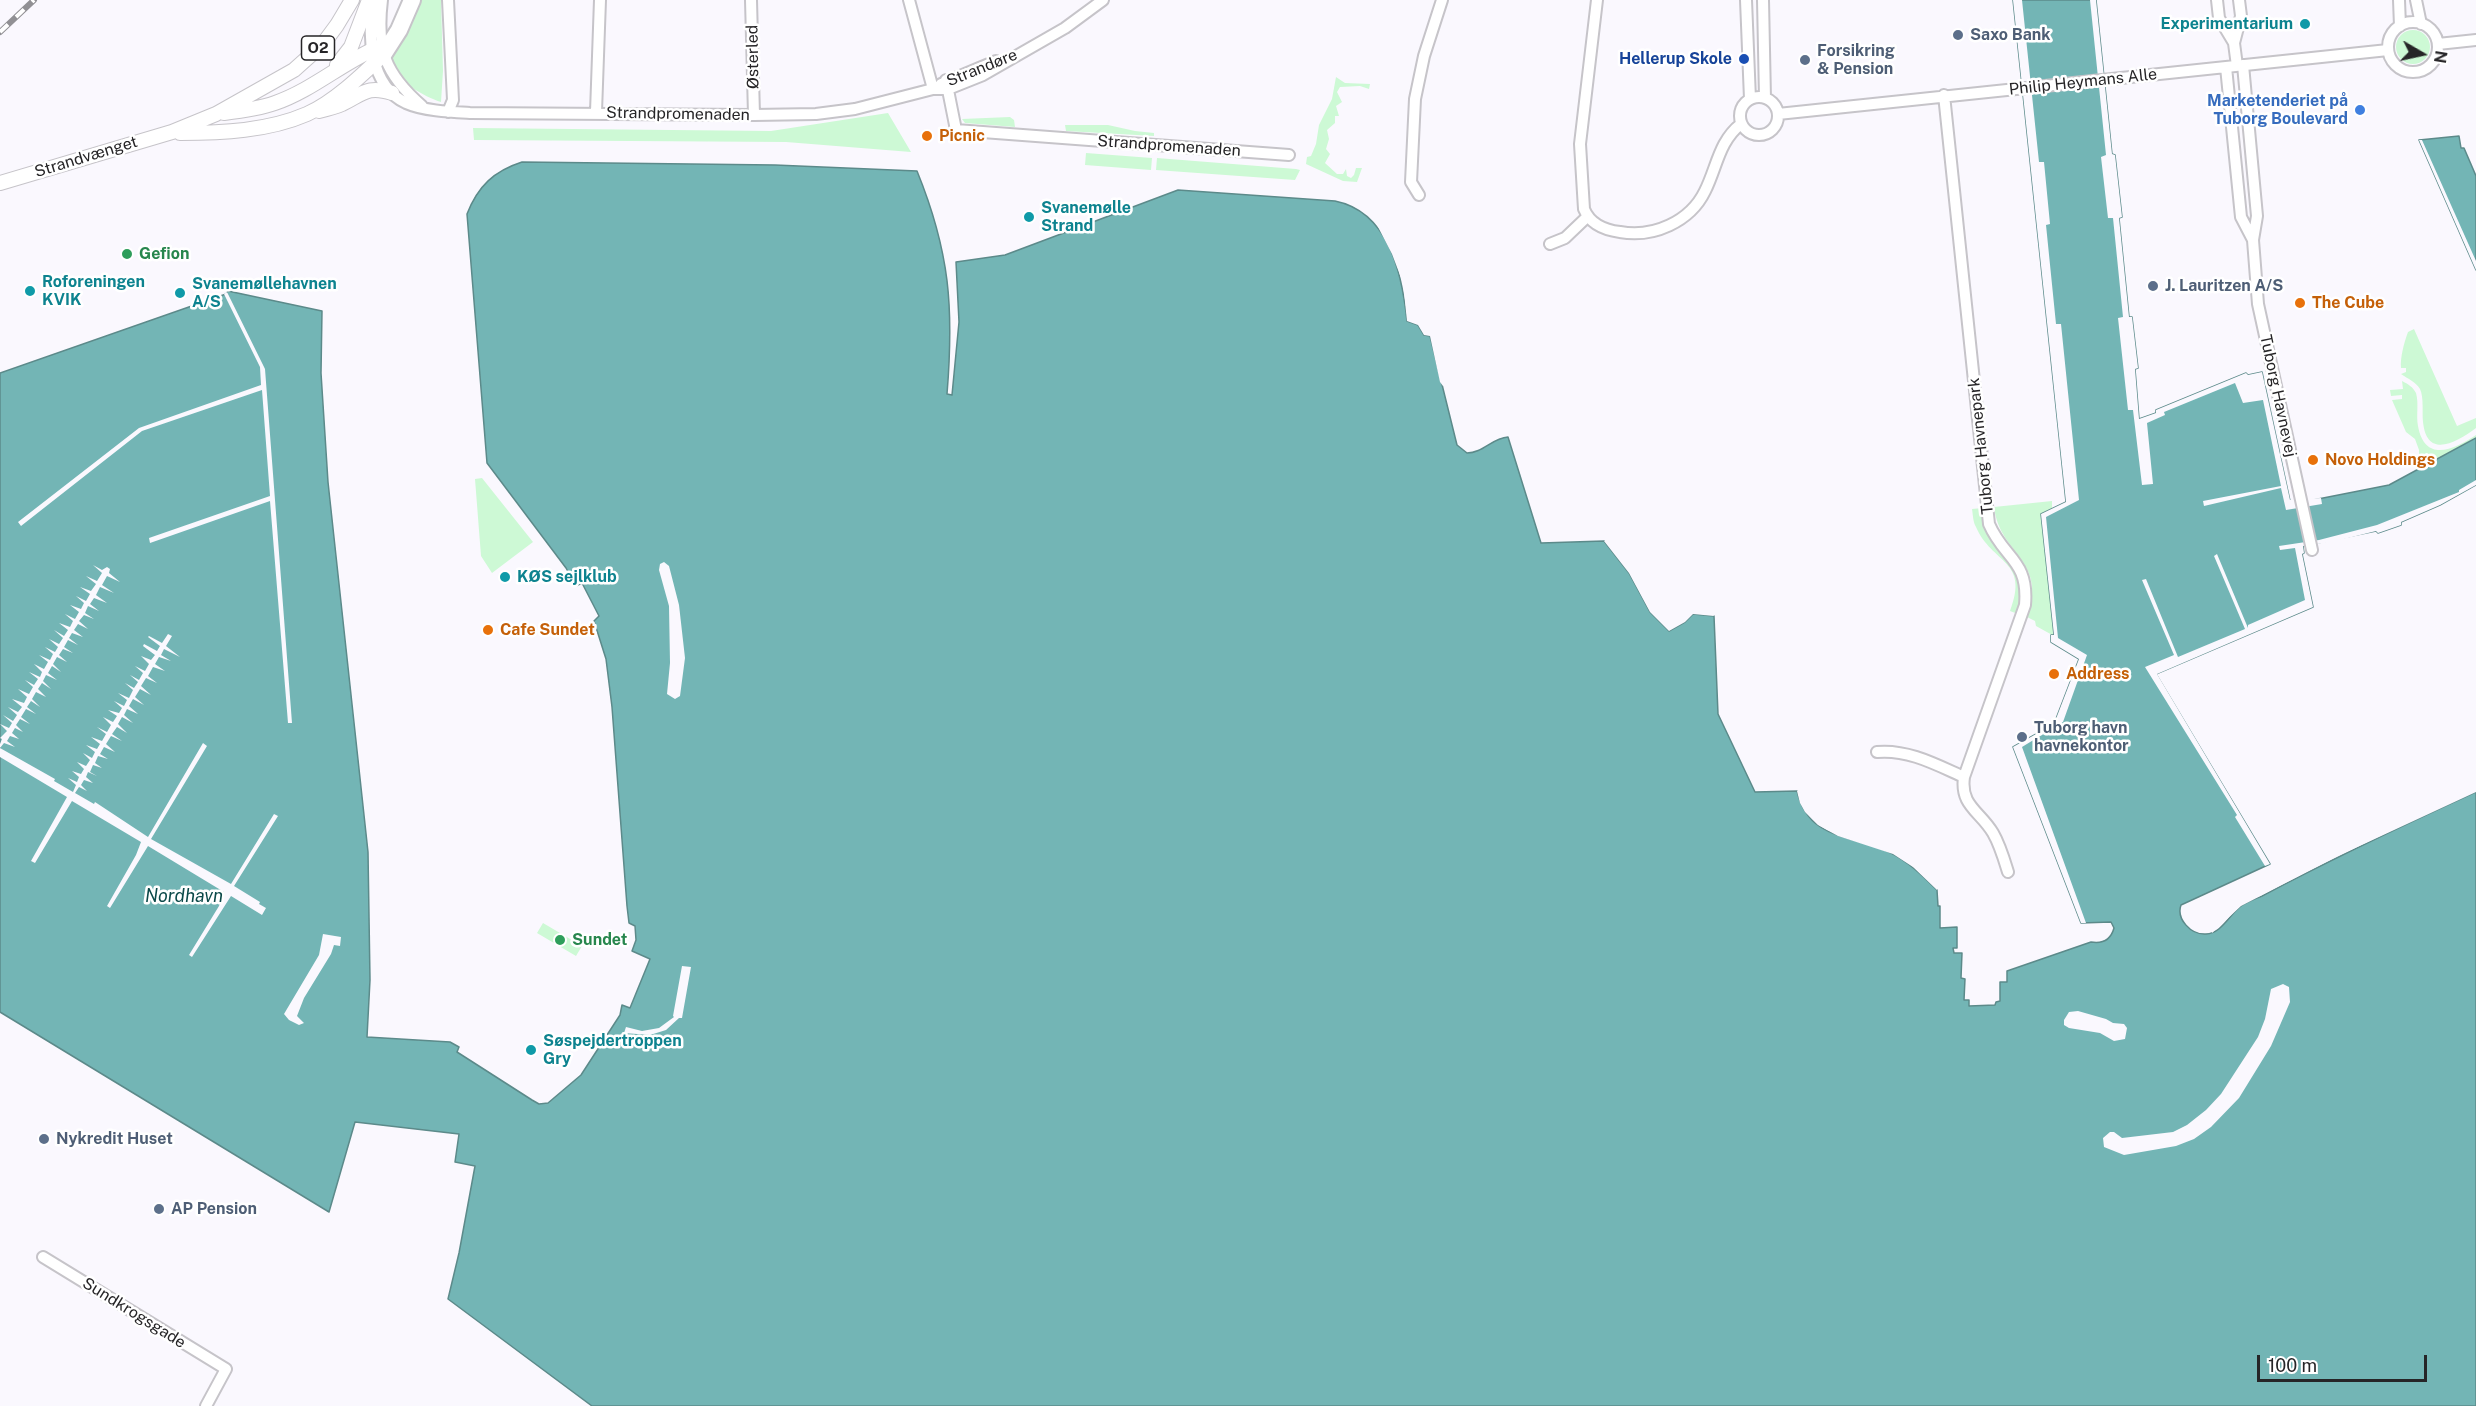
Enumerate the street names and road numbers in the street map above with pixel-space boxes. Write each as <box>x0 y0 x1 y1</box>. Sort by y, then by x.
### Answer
street label: Østerled <box>743 25 763 89</box>
road number: O2 <box>302 36 334 60</box>
street label: Strandøre <box>944 45 1020 91</box>
street label: Philip Heymans Alle <box>2008 65 2158 99</box>
street label: Strandpromenaden <box>606 103 750 125</box>
street label: Strandpromenaden <box>1097 131 1241 161</box>
street label: Strandvænget <box>32 132 140 182</box>
street label: Tuborg Havnevej <box>2256 333 2300 459</box>
street label: Tuborg Havnepark <box>1964 377 1998 515</box>
street label: Sundkrogsgade <box>79 1274 189 1352</box>

